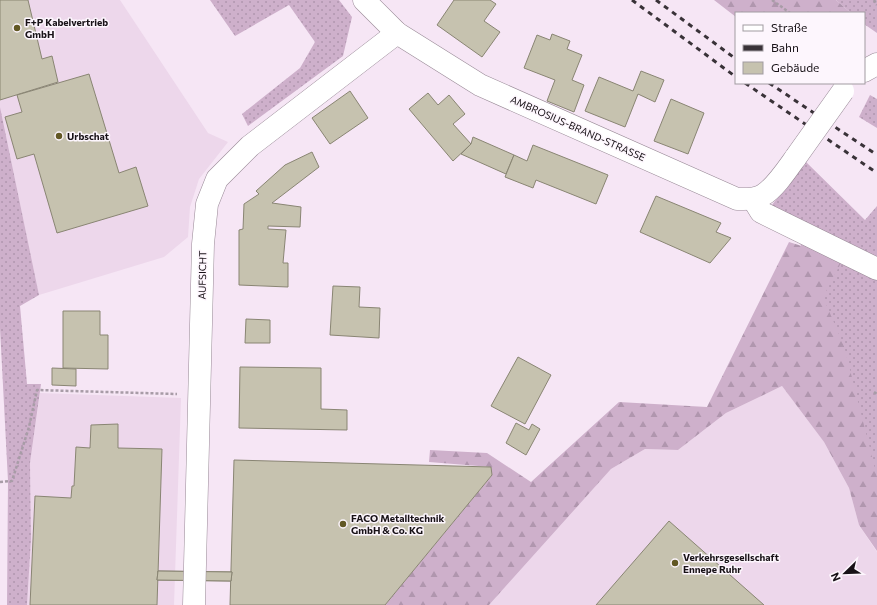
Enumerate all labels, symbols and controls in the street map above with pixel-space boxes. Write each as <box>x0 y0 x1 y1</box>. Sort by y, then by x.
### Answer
legend <box>735 12 865 84</box>
place label: F+P Kabelvertrieb GmbH <box>25 16 108 40</box>
text: Straße <box>771 20 807 34</box>
marker: F+P Kabelvertrieb GmbH <box>12 23 22 33</box>
text: Bahn <box>771 40 799 54</box>
text: Gebäude <box>771 60 819 74</box>
street label: AMBROSIUS-BRAND-STRASSE <box>509 93 647 163</box>
place label: Urbschat <box>67 130 109 142</box>
marker: Urbschat <box>54 131 64 141</box>
street label: AUFSICHT <box>196 250 208 300</box>
place label: FACO Metalltechnik GmbH & Co. KG <box>351 512 445 536</box>
marker: FACO Metalltechnik GmbH & Co. KG <box>338 519 348 529</box>
place label: Verkehrsgesellschaft Ennepe Ruhr <box>683 551 779 575</box>
north arrow <box>825 553 865 593</box>
marker: Verkehrsgesellschaft Ennepe Ruhr <box>670 558 680 568</box>
text: N <box>828 571 843 583</box>

